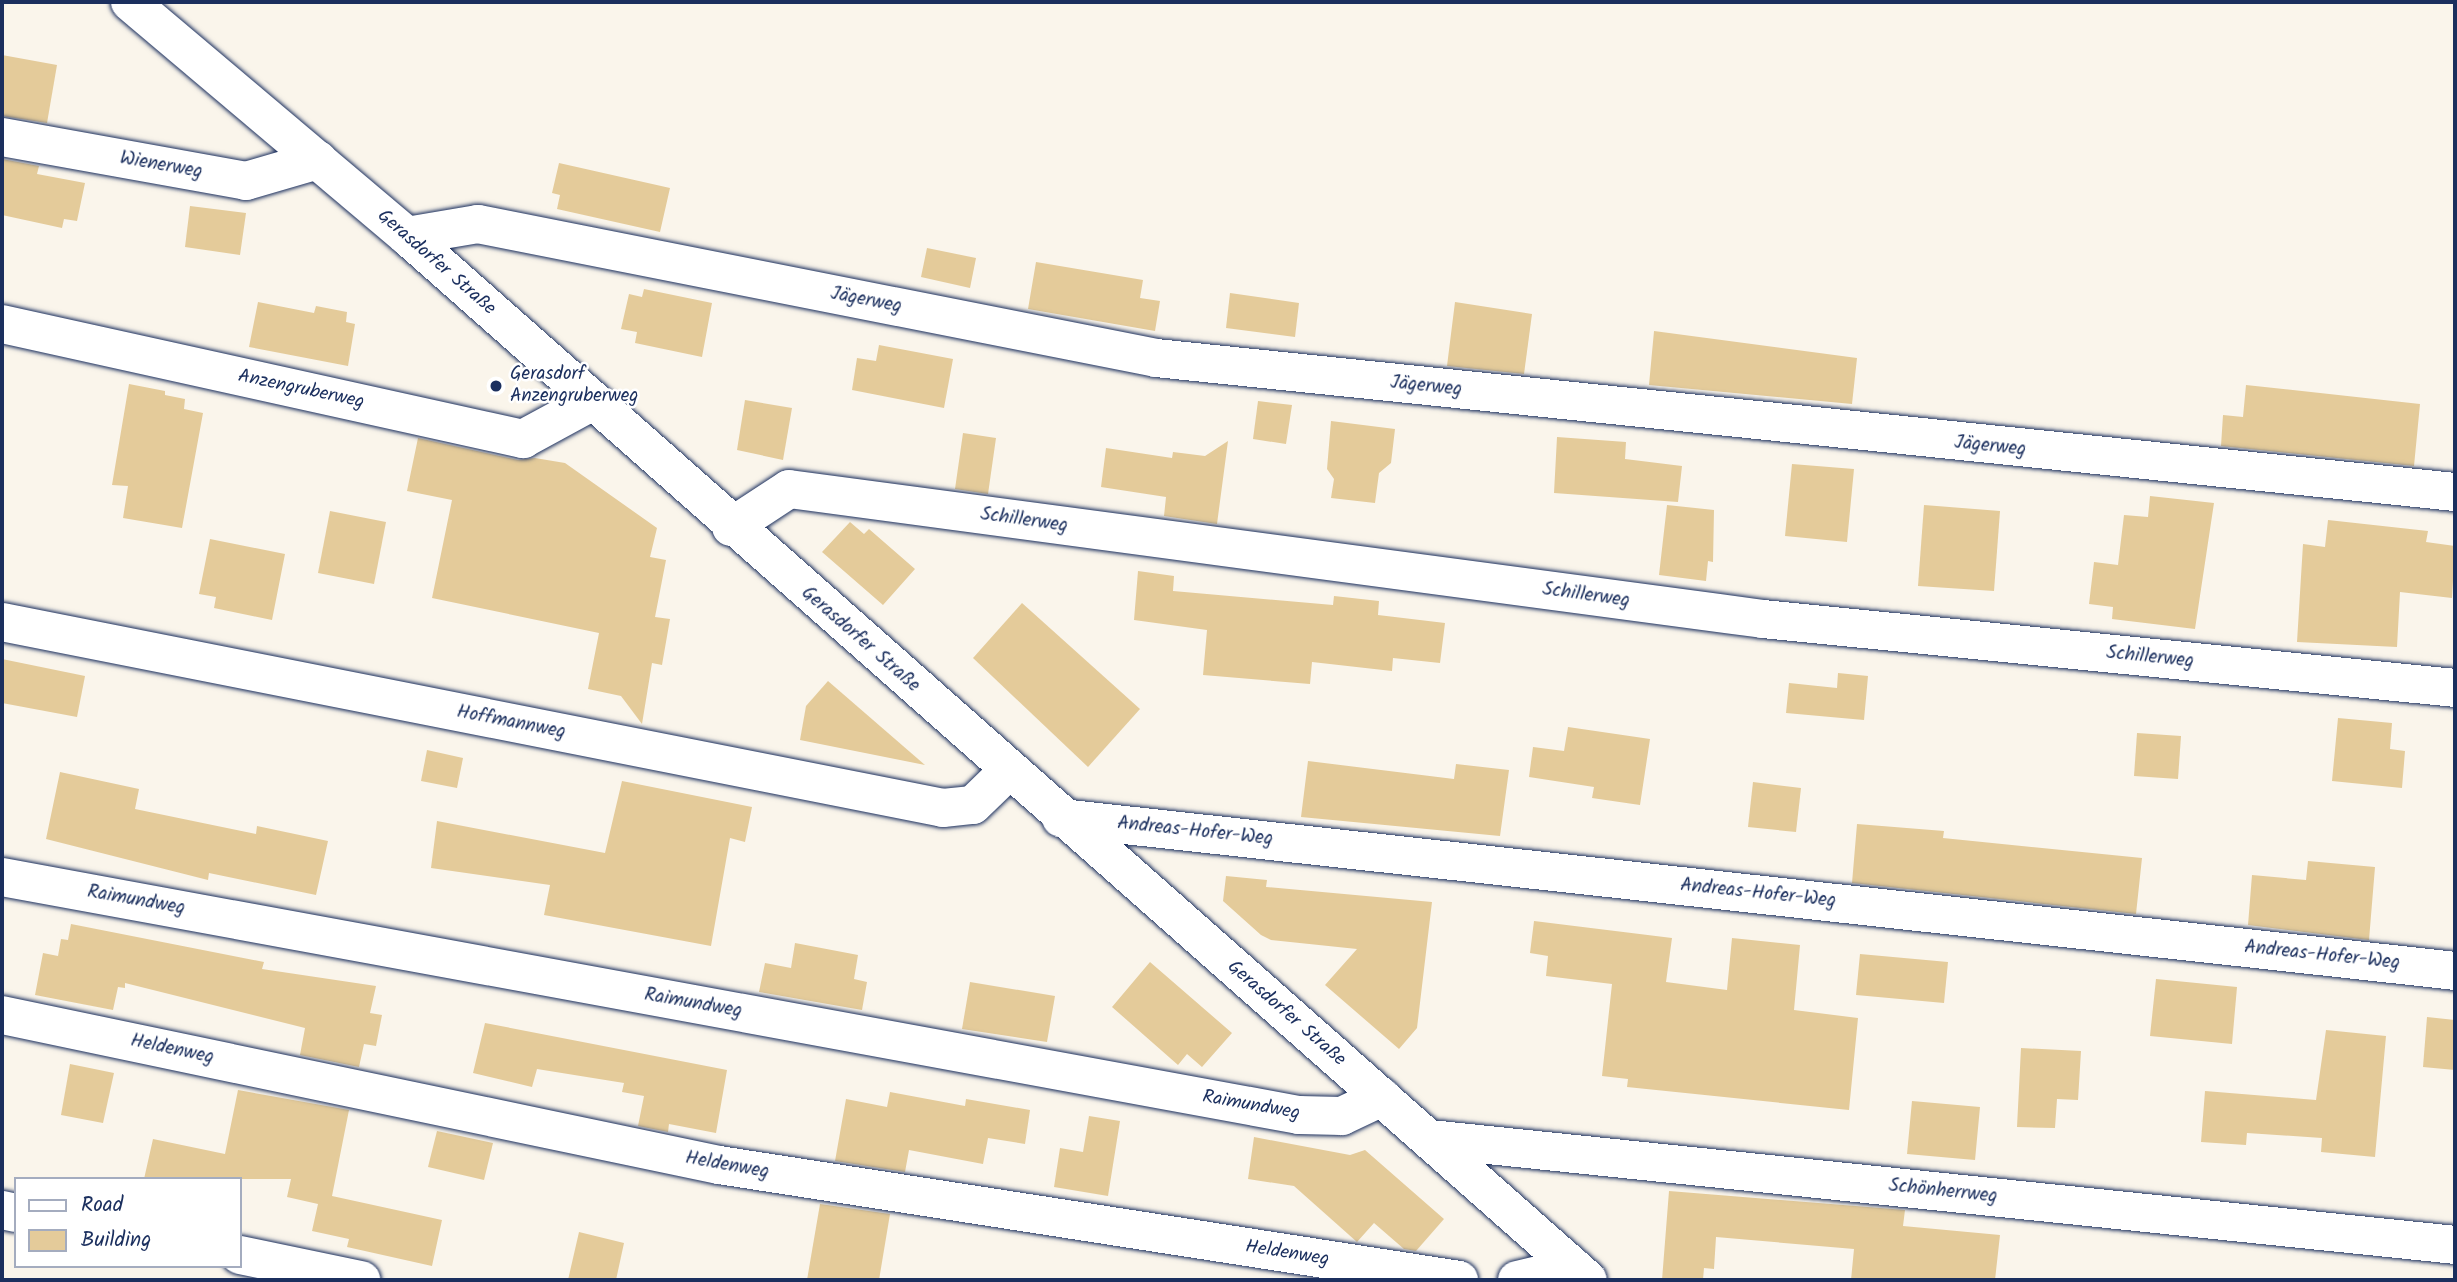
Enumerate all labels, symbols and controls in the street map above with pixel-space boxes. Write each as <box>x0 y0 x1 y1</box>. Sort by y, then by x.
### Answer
street label: Wienerweg <box>118 148 204 184</box>
street label: Gerasdorfer Straße <box>372 205 500 321</box>
street label: Jägerweg <box>828 283 904 319</box>
place label: Gerasdorf Anzengruberweg <box>510 364 638 408</box>
street label: Anzengruberweg <box>236 366 366 414</box>
street label: Jägerweg <box>1389 372 1463 402</box>
marker: Gerasdorf Anzengruberweg <box>488 378 504 394</box>
street label: Jägerweg <box>1953 432 2027 462</box>
street label: Schillerweg <box>979 504 1069 538</box>
street label: Schillerweg <box>1541 579 1631 613</box>
street label: Gerasdorfer Straße <box>796 582 924 698</box>
street label: Schillerweg <box>2105 642 2195 674</box>
street label: Hoffmannweg <box>455 701 567 745</box>
street label: Andreas-Hofer-Weg <box>1116 812 1274 852</box>
street label: Andreas-Hofer-Weg <box>1679 874 1837 914</box>
street label: Raimundweg <box>85 881 187 921</box>
street label: Andreas-Hofer-Weg <box>2243 936 2401 976</box>
street label: Gerasdorfer Straße <box>1222 956 1350 1072</box>
street label: Raimundweg <box>642 984 744 1024</box>
street label: Heldenweg <box>128 1030 216 1070</box>
street label: Raimundweg <box>1200 1086 1302 1126</box>
street label: Heldenweg <box>683 1147 771 1185</box>
street label: Schönherrweg <box>1888 1175 1998 1209</box>
legend <box>14 1177 242 1268</box>
text: Road <box>81 1189 123 1222</box>
text: Building <box>81 1224 151 1257</box>
street label: Heldenweg <box>1244 1236 1330 1272</box>

